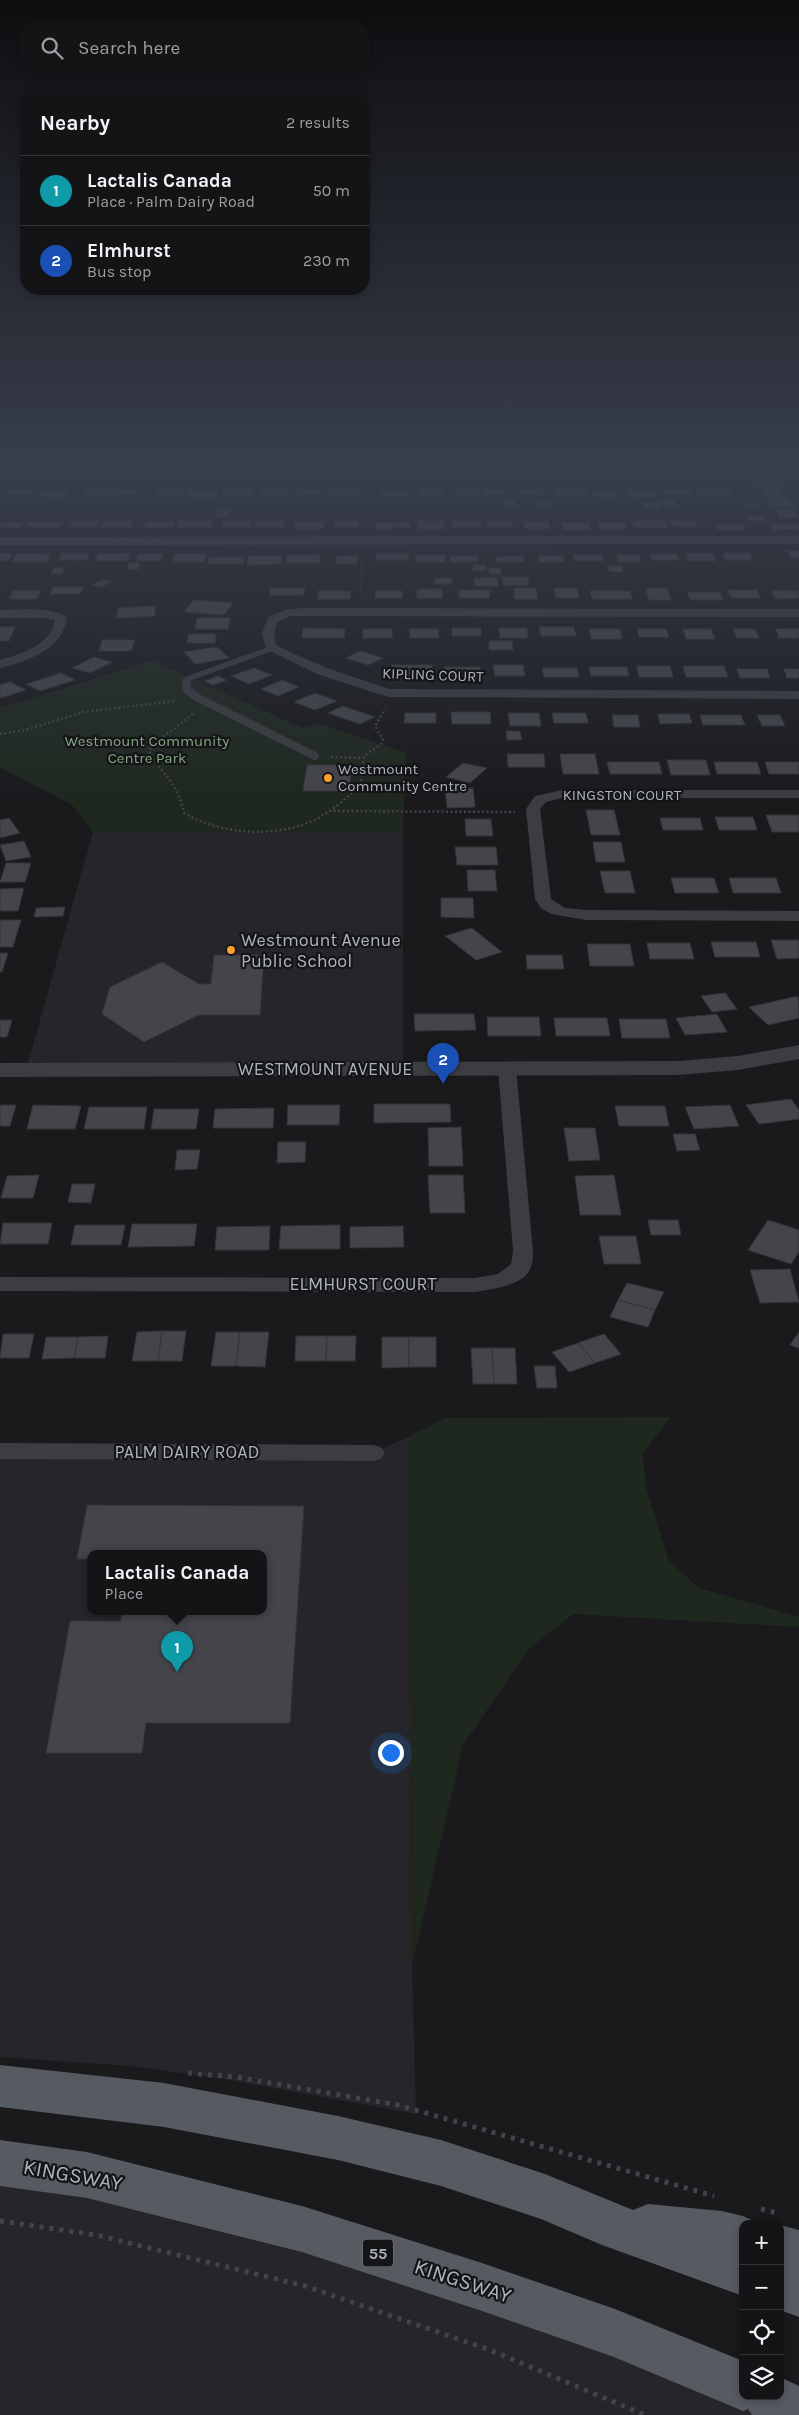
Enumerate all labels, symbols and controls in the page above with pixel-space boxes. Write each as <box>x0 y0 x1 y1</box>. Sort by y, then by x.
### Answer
search box <box>20 20 370 75</box>
icon: search <box>38 34 66 62</box>
text: Search here <box>78 37 180 59</box>
text: Nearby <box>40 111 110 135</box>
text: 2 results <box>286 113 350 132</box>
text: Lactalis Canada <box>87 170 232 192</box>
text: 1 <box>53 181 59 200</box>
text: 50 m <box>313 181 350 200</box>
text: Place · Palm Dairy Road <box>87 192 255 211</box>
text: Elmhurst <box>87 240 171 262</box>
text: 2 <box>51 251 61 270</box>
text: 230 m <box>303 251 350 270</box>
text: Bus stop <box>87 262 151 281</box>
street label: KIPLING COURT <box>382 664 485 686</box>
park label: Westmount Community Centre Park <box>65 732 229 767</box>
place label: Westmount Community Centre <box>338 760 467 795</box>
marker: Westmount Community Centre <box>322 772 334 784</box>
street label: KINGSTON COURT <box>563 786 682 804</box>
place label: Westmount Avenue Public School <box>241 929 401 972</box>
marker: Westmount Avenue Public School <box>225 944 237 956</box>
pin: 2 <box>427 1043 459 1084</box>
street label: WESTMOUNT AVENUE <box>238 1058 412 1080</box>
street label: ELMHURST COURT <box>289 1273 437 1295</box>
street label: PALM DAIRY ROAD <box>115 1441 259 1463</box>
popup <box>87 1550 267 1615</box>
text: Lactalis Canada <box>105 1562 249 1584</box>
text: Place <box>105 1584 143 1603</box>
pin: 1 <box>161 1631 193 1672</box>
your location <box>378 1740 404 1766</box>
street label: KINGSWAY <box>21 2154 125 2196</box>
map controls <box>739 2220 784 2400</box>
button: + <box>739 2220 784 2265</box>
road number: 55 <box>363 2240 393 2266</box>
street label: KINGSWAY <box>412 2254 515 2308</box>
button: − <box>739 2265 784 2310</box>
button: locate <box>739 2310 784 2355</box>
button: layers <box>739 2355 784 2400</box>

